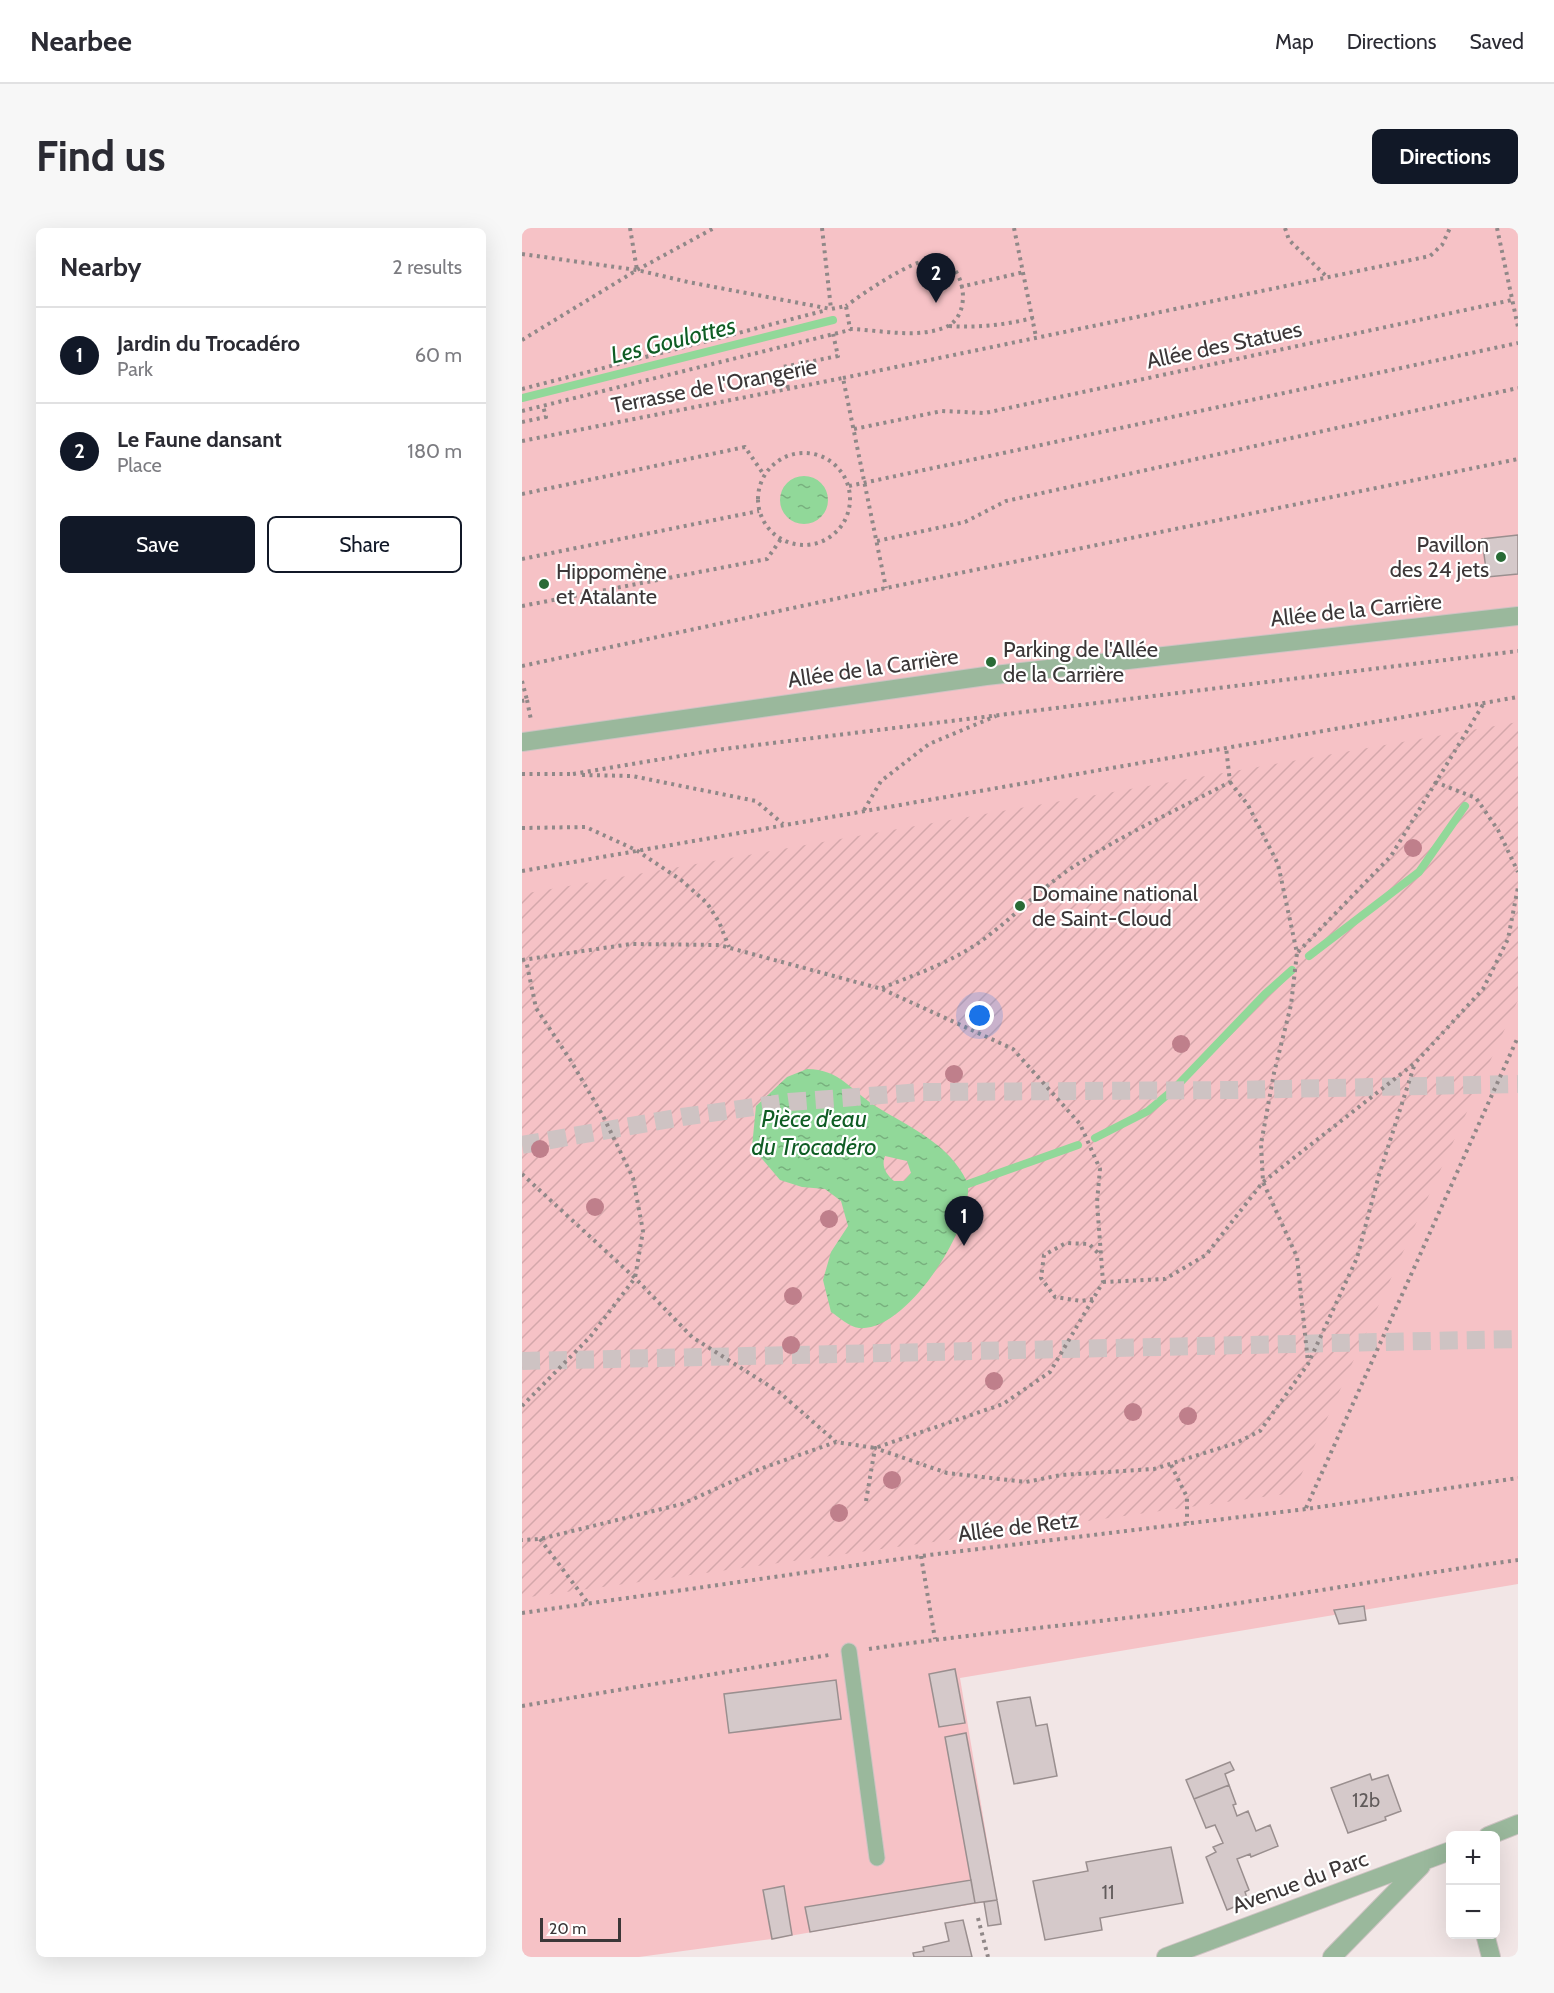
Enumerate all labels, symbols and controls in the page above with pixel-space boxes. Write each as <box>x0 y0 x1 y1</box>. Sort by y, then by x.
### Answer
text: Nearbee <box>30 24 132 58</box>
text: Map <box>1275 29 1314 54</box>
text: Directions <box>1347 29 1436 54</box>
text: Saved <box>1469 29 1524 54</box>
button: Directions <box>1372 129 1518 184</box>
text: Find us <box>36 130 165 182</box>
text: Nearby <box>60 251 141 283</box>
pin: 2 <box>916 254 956 303</box>
text: 2 results <box>392 255 462 279</box>
water label: Les Goulottes <box>608 310 738 370</box>
street label: Allée des Statues <box>1144 315 1304 375</box>
text: Jardin du Trocadéro <box>117 330 300 357</box>
text: 1 <box>76 343 83 367</box>
text: 60 m <box>415 343 462 367</box>
street label: Terrasse de l'Orangerie <box>609 353 819 419</box>
text: Park <box>117 357 153 381</box>
text: Le Faune dansant <box>117 426 282 453</box>
text: 2 <box>74 439 85 463</box>
text: 180 m <box>407 439 462 463</box>
text: Place <box>117 453 162 477</box>
button: Save <box>60 516 255 573</box>
button: Share <box>267 516 462 573</box>
place label: Pavillon des 24 jets <box>1390 531 1489 583</box>
marker: Pavillon des 24 jets <box>1494 550 1508 564</box>
place label: Hippomène et Atalante <box>556 558 667 610</box>
marker: Hippomène et Atalante <box>537 577 551 591</box>
street label: Allée de la Carrière <box>1269 588 1443 632</box>
place label: Parking de l'Allée de la Carrière <box>1003 636 1158 688</box>
street label: Allée de la Carrière <box>786 643 960 693</box>
marker: Parking de l'Allée de la Carrière <box>984 655 998 669</box>
place label: Domaine national de Saint-Cloud <box>1032 880 1199 932</box>
marker: Domaine national de Saint-Cloud <box>1013 899 1027 913</box>
your location <box>965 1001 994 1030</box>
water label: Pièce d'eau du Trocadéro <box>751 1104 877 1161</box>
pin: 1 <box>944 1196 984 1246</box>
street label: Allée de Retz <box>956 1506 1080 1548</box>
house number: 12b <box>1352 1788 1380 1812</box>
map controls <box>1446 1831 1500 1939</box>
button: + <box>1446 1831 1500 1885</box>
street label: Avenue du Parc <box>1228 1845 1372 1919</box>
house number: 11 <box>1101 1880 1115 1904</box>
button: − <box>1446 1885 1500 1939</box>
scale bar <box>540 1915 621 1942</box>
text: 20 m <box>549 1919 586 1938</box>

